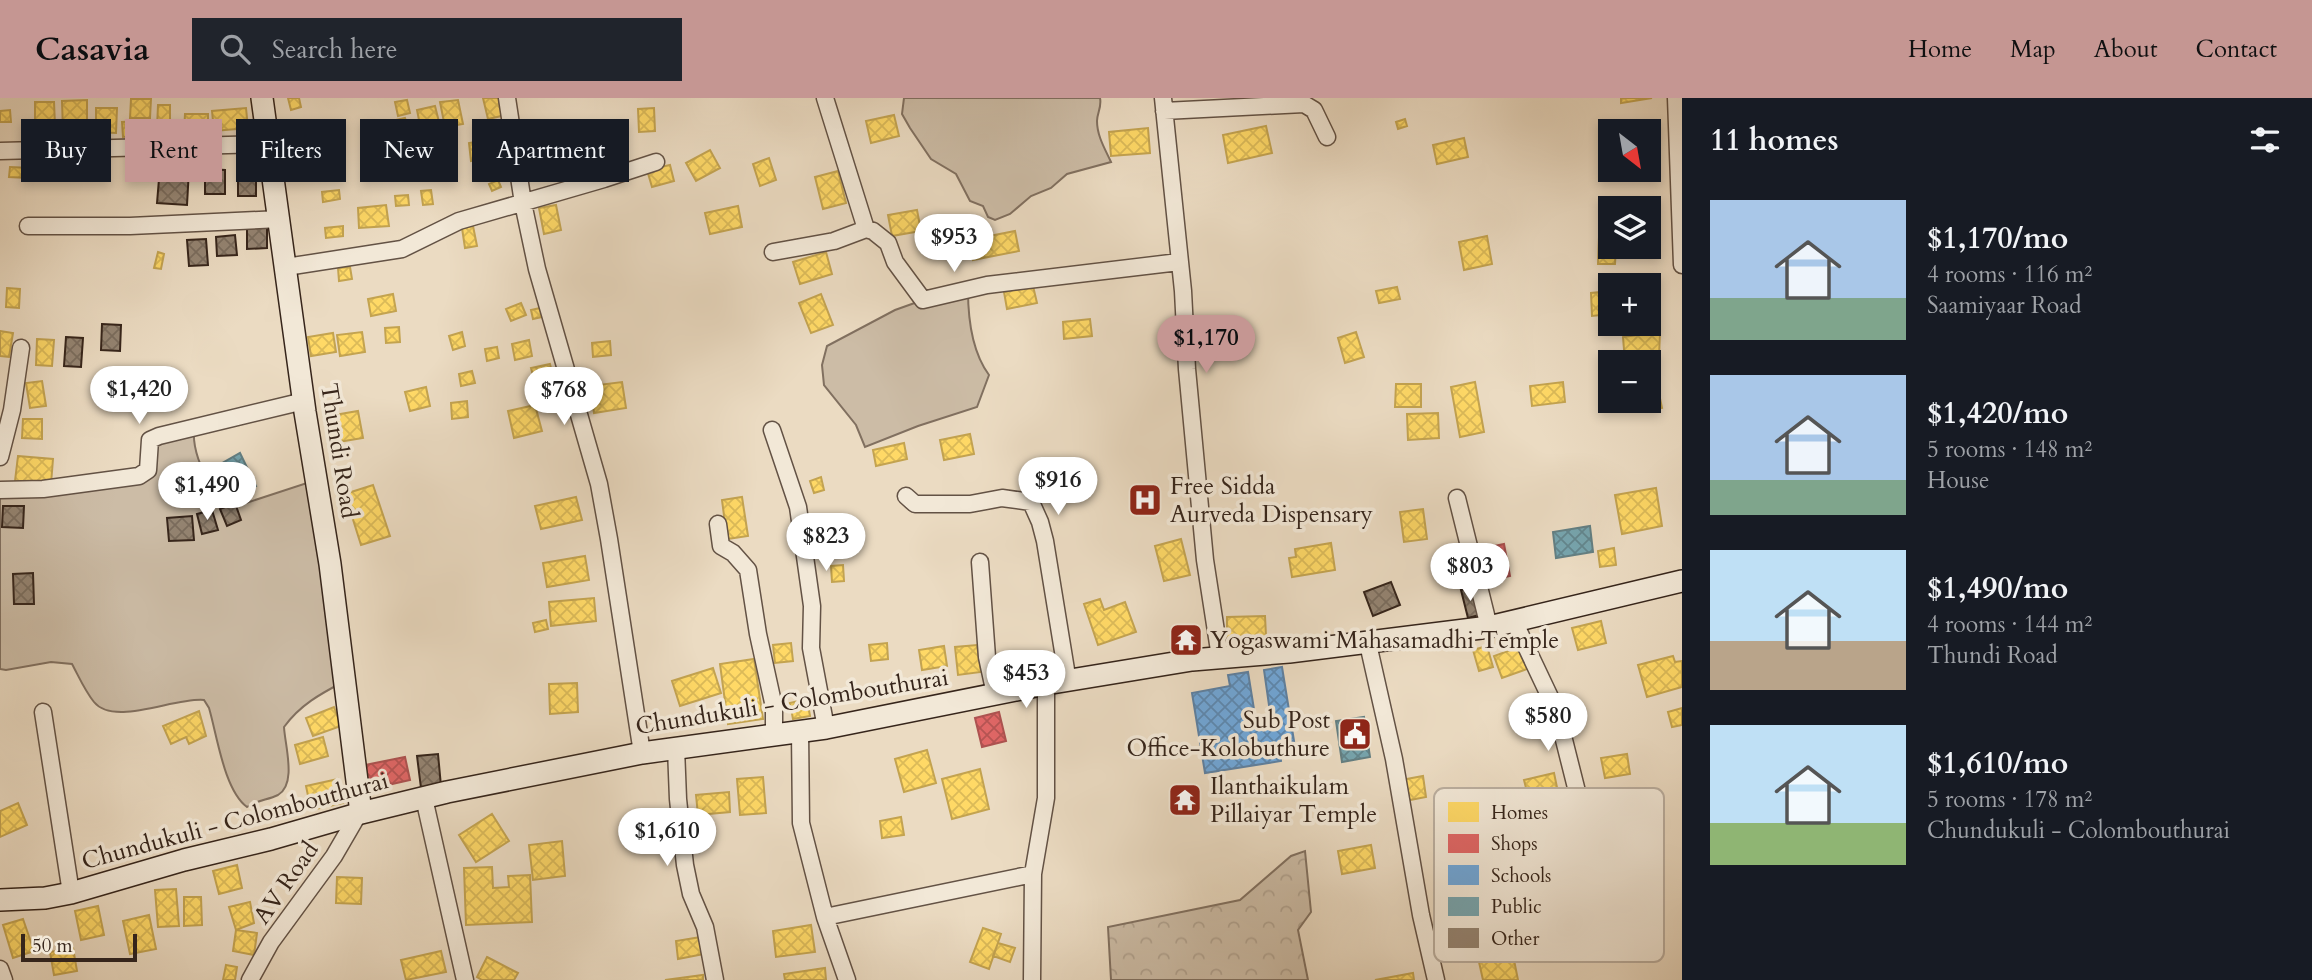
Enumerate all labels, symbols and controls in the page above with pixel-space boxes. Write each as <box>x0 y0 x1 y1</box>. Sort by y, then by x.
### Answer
search box <box>192 18 682 81</box>
text: Casavia <box>35 27 150 72</box>
icon: search <box>216 30 254 68</box>
text: Search here <box>272 32 398 67</box>
text: Home <box>1908 33 1972 66</box>
text: Map <box>2010 33 2056 66</box>
text: About <box>2094 33 2158 66</box>
text: Contact <box>2196 33 2277 66</box>
chip: Buy <box>21 119 111 182</box>
chip: Rent <box>125 119 222 182</box>
chip: Filters <box>236 119 346 182</box>
chip: New <box>360 119 458 182</box>
chip: Apartment <box>472 119 629 182</box>
north arrow <box>1598 119 1661 182</box>
map controls <box>1598 119 1661 413</box>
text: 11 homes <box>1710 120 1839 161</box>
icon: filters <box>2246 121 2284 159</box>
button: layers <box>1598 196 1661 259</box>
pin: $953 <box>913 214 995 274</box>
text: $1,170/mo <box>1927 218 2068 259</box>
text: $953 <box>930 221 978 252</box>
icon: home <box>1766 228 1850 312</box>
text: 4 rooms · 116 m² <box>1927 259 2092 290</box>
button: + <box>1598 273 1661 336</box>
text: Saamiyaar Road <box>1927 290 2081 321</box>
pin: $1,170 <box>1149 316 1263 375</box>
text: $1,170 <box>1173 322 1239 353</box>
button: − <box>1598 350 1661 413</box>
pin: $1,420 <box>82 366 196 426</box>
pin: $768 <box>523 368 605 427</box>
text: $1,420 <box>106 373 172 404</box>
text: $768 <box>540 374 588 405</box>
street label: Thundi Road <box>312 381 366 521</box>
text: $1,420/mo <box>1927 393 2068 434</box>
icon: home <box>1766 403 1850 487</box>
text: 5 rooms · 148 m² <box>1927 434 2092 465</box>
pin: $916 <box>1017 458 1099 517</box>
pin: $1,490 <box>150 462 264 522</box>
text: $916 <box>1034 464 1082 495</box>
text: House <box>1927 465 1989 496</box>
text: $1,490 <box>174 469 240 500</box>
place label: Free Sidda Aurveda Dispensary <box>1170 470 1373 531</box>
hospital icon: Free Sidda Aurveda Dispensary <box>1126 481 1164 519</box>
pin: $823 <box>785 514 867 573</box>
text: $823 <box>802 520 850 551</box>
pin: $803 <box>1429 544 1511 603</box>
text: $803 <box>1446 550 1494 581</box>
text: $1,490/mo <box>1927 568 2068 609</box>
icon: home <box>1766 578 1850 662</box>
text: 4 rooms · 144 m² <box>1927 609 2092 640</box>
temple icon: Yogaswami Mahasamadhi Temple <box>1167 621 1205 659</box>
place label: Yogaswami Mahasamadhi Temple <box>1210 624 1559 657</box>
text: Thundi Road <box>1927 640 2058 671</box>
pin: $453 <box>985 650 1067 710</box>
text: $453 <box>1002 657 1050 688</box>
street label: Chundukuli - Colombouthurai <box>633 661 951 743</box>
pin: $580 <box>1507 694 1589 753</box>
text: $580 <box>1524 700 1572 731</box>
place label: Sub Post Office-Kolobuthure <box>1126 704 1330 765</box>
public building icon: Sub Post Office-Kolobuthure <box>1336 715 1374 753</box>
text: $1,610/mo <box>1927 743 2068 784</box>
icon: home <box>1766 753 1850 837</box>
street label: Chundukuli - Colombouthurai <box>78 764 392 878</box>
place label: Ilanthaikulam Pillaiyar Temple <box>1210 770 1377 831</box>
temple icon: Ilanthaikulam Pillaiyar Temple <box>1166 781 1204 819</box>
text: 5 rooms · 178 m² <box>1927 784 2092 815</box>
legend <box>1434 788 1664 962</box>
text: Homes <box>1491 800 1548 826</box>
pin: $1,610 <box>610 808 724 868</box>
text: $1,610 <box>634 815 700 846</box>
text: Chundukuli - Colombouthurai <box>1927 815 2230 846</box>
text: Shops <box>1491 831 1538 857</box>
street label: AV Road <box>246 835 327 931</box>
text: Schools <box>1491 863 1551 889</box>
text: Public <box>1491 894 1542 920</box>
text: Other <box>1491 926 1539 952</box>
scale bar <box>21 931 136 963</box>
text: 50 m <box>32 933 73 959</box>

